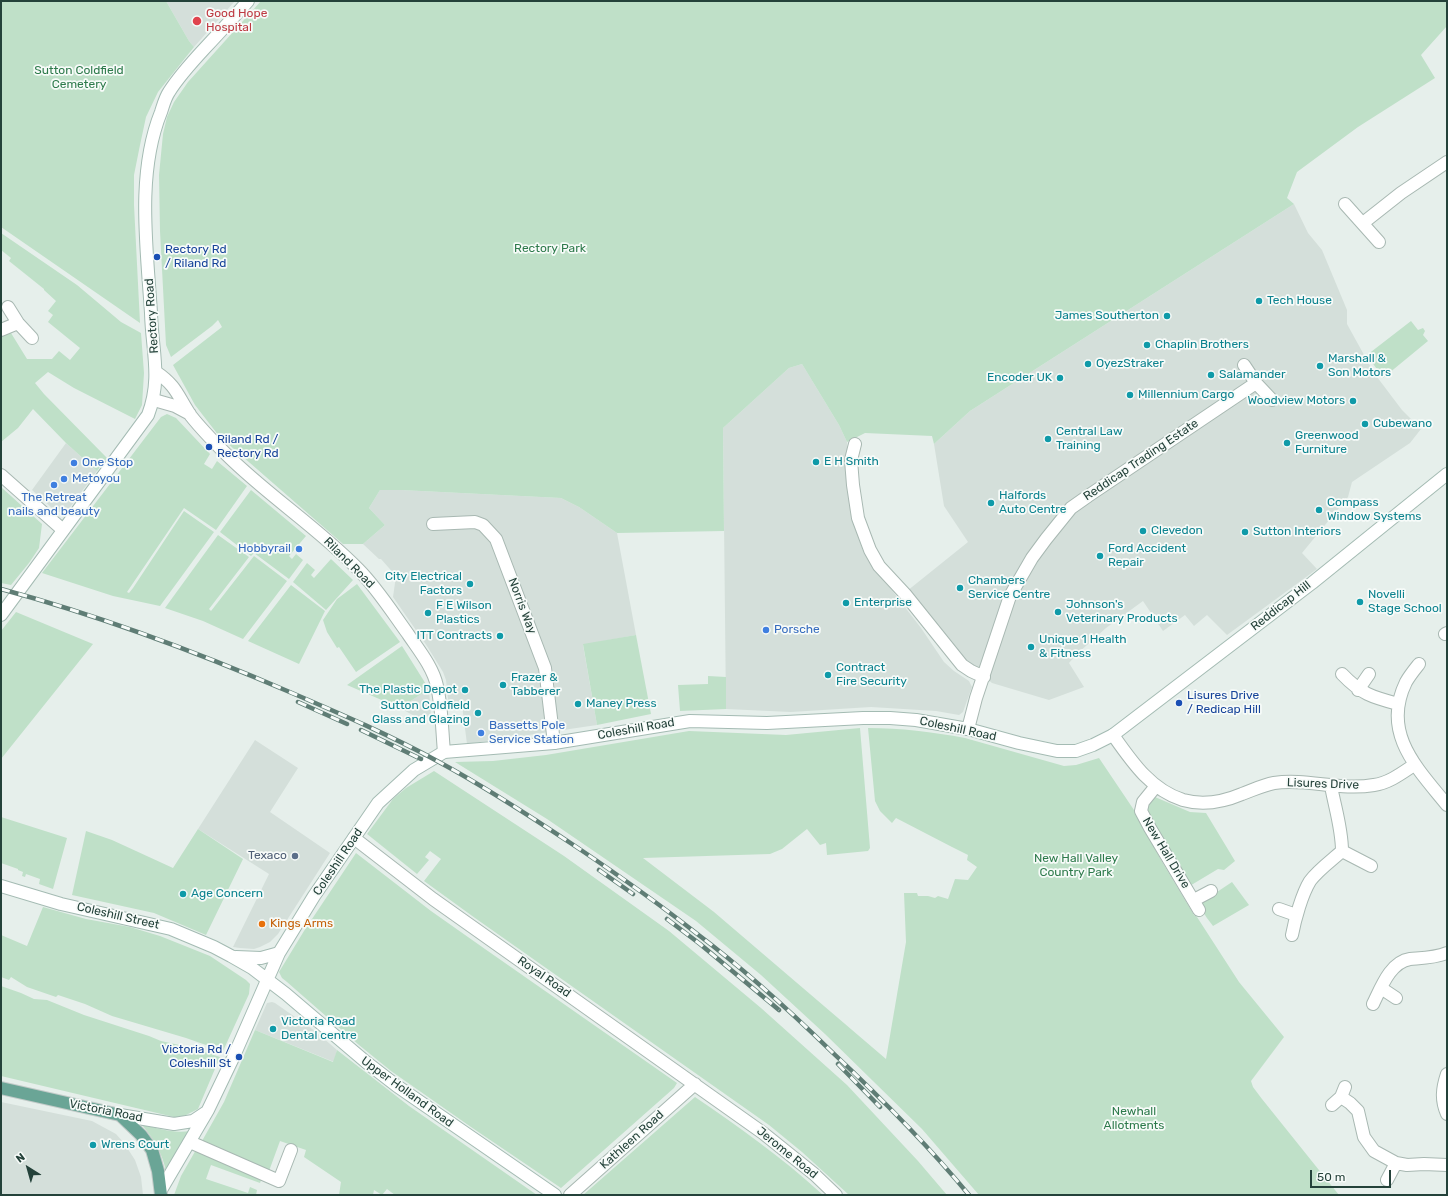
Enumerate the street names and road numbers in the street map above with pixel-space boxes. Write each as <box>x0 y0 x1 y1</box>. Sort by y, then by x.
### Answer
street label: Rectory Road <box>142 278 162 354</box>
street label: Reddicap Trading Estate <box>1081 416 1201 504</box>
street label: Riland Road <box>321 535 377 591</box>
street label: Norris Way <box>505 576 539 636</box>
street label: Reddicap Hill <box>1248 578 1314 634</box>
street label: Coleshill Road <box>918 714 998 744</box>
street label: Coleshill Road <box>596 715 676 743</box>
street label: Lisures Drive <box>1287 776 1359 792</box>
street label: New Hall Drive <box>1139 815 1193 891</box>
street label: Coleshill Road <box>310 826 366 898</box>
street label: Coleshill Street <box>75 900 161 932</box>
street label: Royal Road <box>515 953 573 1001</box>
street label: Upper Holland Road <box>358 1054 456 1130</box>
street label: Victoria Road <box>68 1097 144 1125</box>
street label: Kathleen Road <box>597 1108 667 1172</box>
street label: Jerome Road <box>754 1124 820 1182</box>

